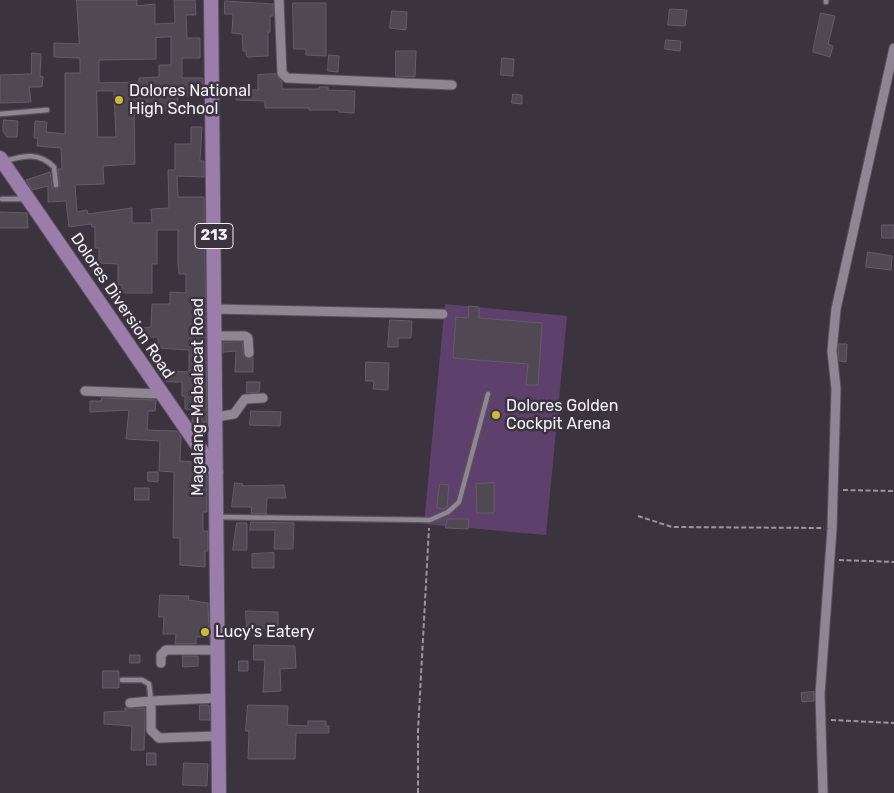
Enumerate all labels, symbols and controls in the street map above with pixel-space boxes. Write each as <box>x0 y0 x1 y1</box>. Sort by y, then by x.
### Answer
place label: Dolores National High School <box>129 81 251 119</box>
marker: Dolores National High School <box>113 94 125 106</box>
road number: 213 <box>195 224 233 248</box>
street label: Dolores Diversion Road <box>66 230 178 382</box>
street label: Magalang-Mabalacat Road <box>188 298 208 496</box>
place label: Dolores Golden Cockpit Arena <box>506 396 618 434</box>
marker: Dolores Golden Cockpit Arena <box>490 409 502 421</box>
place label: Lucy's Eatery <box>215 622 315 642</box>
marker: Lucy's Eatery <box>199 626 211 638</box>

